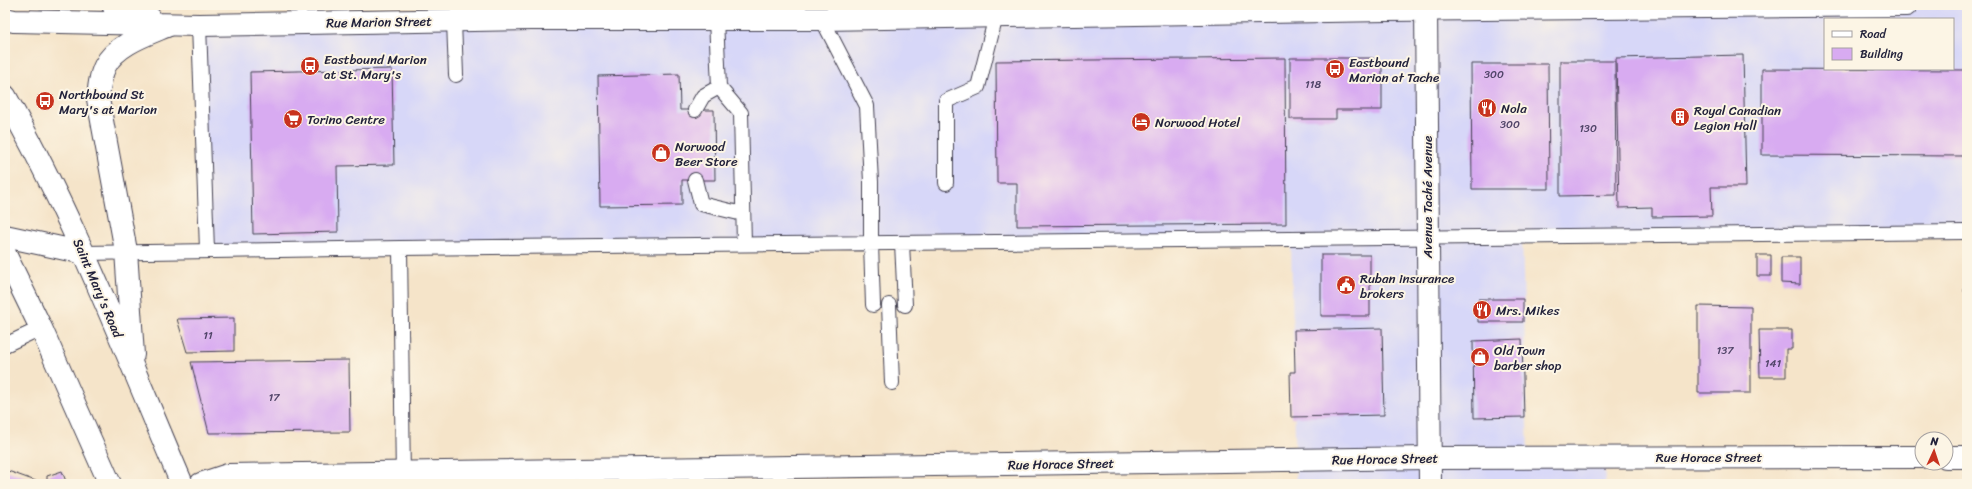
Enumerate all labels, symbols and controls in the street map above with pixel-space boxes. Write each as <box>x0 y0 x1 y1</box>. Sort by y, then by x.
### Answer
street label: Rue Marion Street <box>326 10 432 34</box>
legend <box>1824 18 1954 70</box>
text: Road <box>1860 23 1887 45</box>
text: Building <box>1860 43 1903 65</box>
place label: Eastbound Marion at St. Mary's <box>324 48 427 86</box>
place label: Eastbound Marion at Tache <box>1349 51 1439 89</box>
bus stop icon: Eastbound Marion at St. Mary's <box>299 55 321 77</box>
bus stop icon: Eastbound Marion at Tache <box>1324 58 1346 80</box>
house number: 300 <box>1484 65 1504 84</box>
house number: 118 <box>1305 75 1321 94</box>
place label: Northbound St Mary's at Marion <box>59 83 157 121</box>
bus stop icon: Northbound St Mary's at Marion <box>34 90 56 112</box>
restaurant icon: Nola <box>1476 97 1498 119</box>
place label: Nola <box>1501 97 1527 120</box>
place label: Royal Canadian Legion Hall <box>1694 99 1781 137</box>
building icon: Royal Canadian Legion Hall <box>1669 106 1691 128</box>
supermarket icon: Torino Centre <box>282 108 304 130</box>
place label: Torino Centre <box>307 108 385 131</box>
hotel icon: Norwood Hotel <box>1130 111 1152 133</box>
place label: Norwood Hotel <box>1155 111 1240 134</box>
house number: 300 <box>1500 115 1520 134</box>
house number: 130 <box>1579 119 1597 138</box>
place label: Norwood Beer Store <box>675 135 738 173</box>
street label: Avenue Taché Avenue <box>1416 136 1439 259</box>
shop icon: Norwood Beer Store <box>650 142 672 164</box>
street label: Saint Mary's Road <box>67 235 130 342</box>
place label: Ruban insurance brokers <box>1360 267 1454 305</box>
public building icon: Ruban insurance brokers <box>1335 274 1357 296</box>
restaurant icon: Mrs. Mikes <box>1471 299 1493 321</box>
place label: Mrs. Mikes <box>1496 299 1561 322</box>
house number: 11 <box>203 326 213 345</box>
place label: Old Town barber shop <box>1494 339 1562 377</box>
house number: 137 <box>1716 341 1734 360</box>
shop icon: Old Town barber shop <box>1469 346 1491 368</box>
house number: 141 <box>1765 354 1781 373</box>
house number: 17 <box>269 388 280 407</box>
north arrow <box>1914 431 1954 471</box>
text: N <box>1929 432 1939 451</box>
street label: Rue Horace Street <box>1656 446 1762 469</box>
street label: Rue Horace Street <box>1332 447 1439 471</box>
street label: Rue Horace Street <box>1008 452 1115 476</box>

